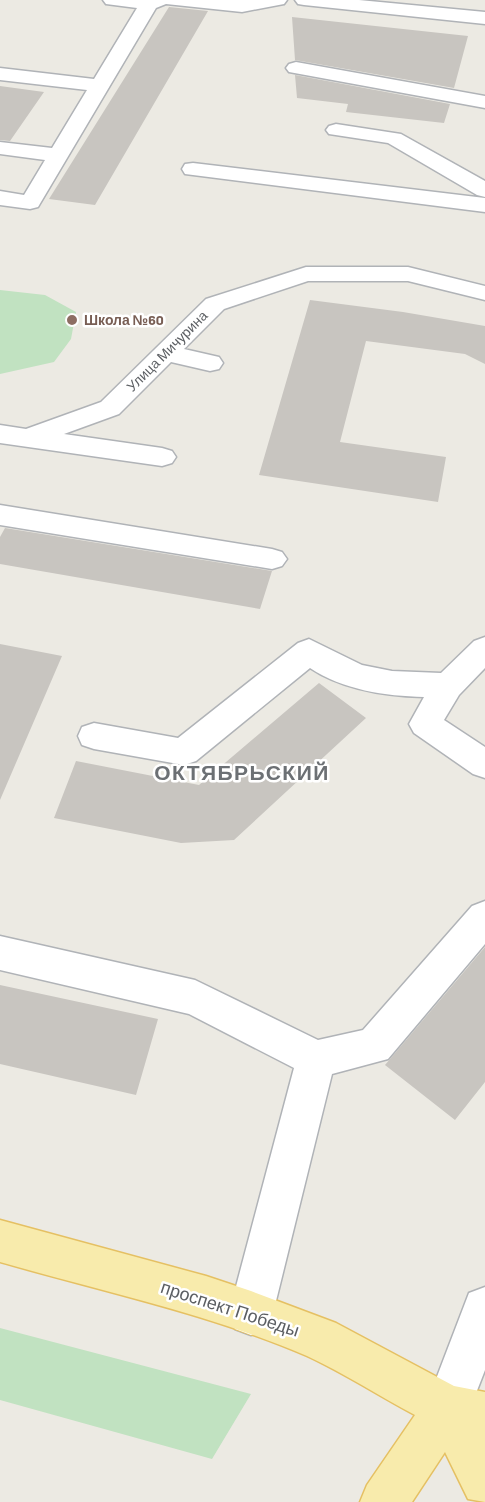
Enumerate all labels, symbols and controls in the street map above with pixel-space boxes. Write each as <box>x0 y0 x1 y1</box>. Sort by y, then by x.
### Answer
street label: Улица Мичурина <box>123 307 211 395</box>
place label: Школа №60 <box>84 311 164 328</box>
marker: Школа №60 <box>65 313 79 327</box>
district label: ОКТЯБРЬСКИЙ <box>154 759 330 784</box>
street label: проспект Победы <box>158 1275 302 1341</box>

